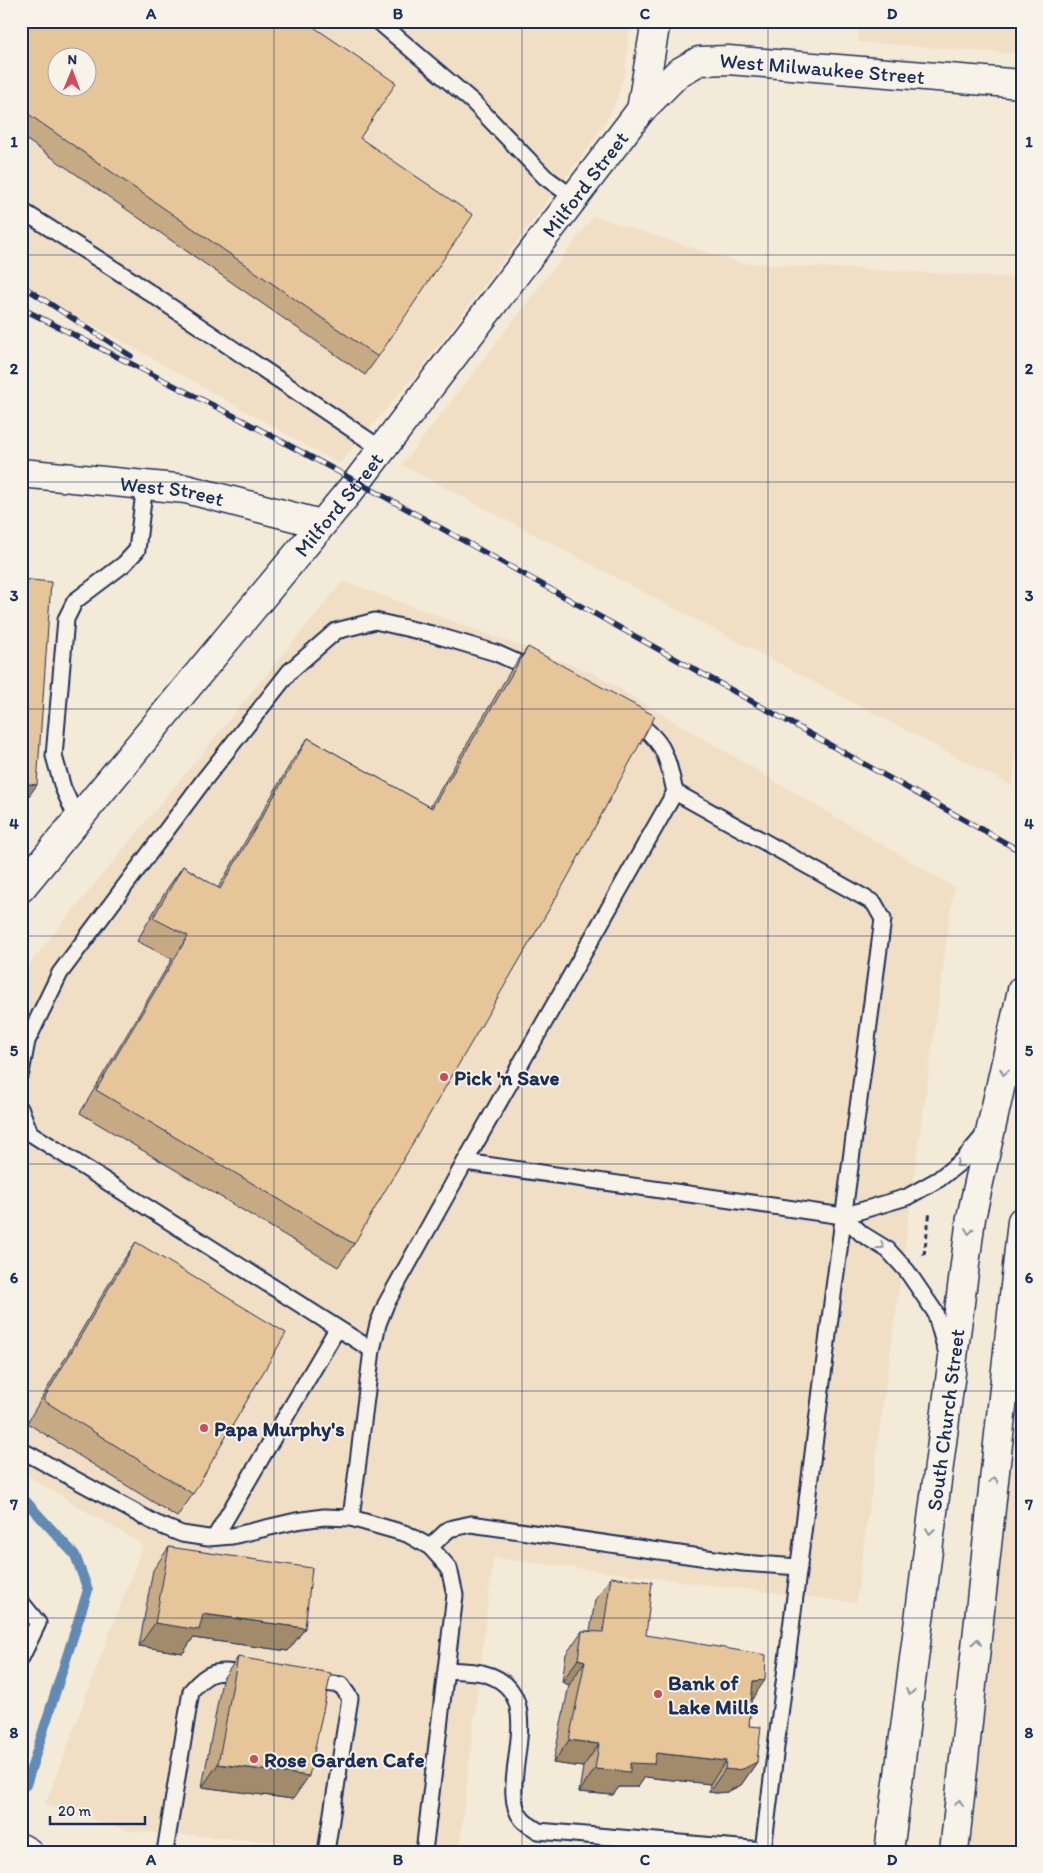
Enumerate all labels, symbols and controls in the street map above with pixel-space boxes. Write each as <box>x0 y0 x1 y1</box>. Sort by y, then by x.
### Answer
text: A <box>145 4 157 23</box>
text: B <box>393 4 404 23</box>
text: C <box>640 4 651 23</box>
text: D <box>887 4 898 23</box>
street label: West Milwaukee Street <box>719 47 926 89</box>
north arrow <box>48 48 98 98</box>
text: N <box>67 51 77 68</box>
street label: Milford Street <box>536 126 633 242</box>
text: 1 <box>10 132 18 151</box>
text: 1 <box>1025 132 1033 151</box>
text: 2 <box>10 359 19 378</box>
text: 2 <box>1025 359 1034 378</box>
street label: Milford Street <box>288 447 388 561</box>
street label: West Street <box>119 470 227 511</box>
text: 3 <box>10 586 19 605</box>
text: 3 <box>1025 586 1034 605</box>
text: 4 <box>9 814 19 833</box>
text: 4 <box>1024 814 1034 833</box>
text: 5 <box>10 1041 19 1060</box>
text: 5 <box>1025 1041 1034 1060</box>
place label: Pick 'n Save <box>454 1065 560 1090</box>
one-way arrow <box>999 1067 1009 1076</box>
marker: Pick 'n Save <box>438 1071 450 1083</box>
one-way arrow <box>955 1158 964 1167</box>
one-way arrow <box>964 1227 975 1235</box>
one-way arrow <box>876 1240 885 1250</box>
text: 6 <box>10 1268 19 1287</box>
text: 6 <box>1025 1268 1034 1287</box>
street label: South Church Street <box>921 1327 969 1512</box>
place label: Papa Murphy's <box>214 1416 345 1442</box>
marker: Papa Murphy's <box>198 1422 210 1434</box>
one-way arrow <box>988 1476 999 1484</box>
text: 7 <box>9 1495 18 1514</box>
text: 7 <box>1024 1495 1033 1514</box>
one-way arrow <box>926 1526 936 1535</box>
one-way arrow <box>971 1637 982 1645</box>
place label: Bank of Lake Mills <box>668 1670 759 1719</box>
marker: Bank of Lake Mills <box>652 1688 664 1700</box>
one-way arrow <box>905 1688 915 1696</box>
text: 8 <box>10 1723 19 1742</box>
text: 8 <box>1025 1723 1034 1742</box>
place label: Rose Garden Cafe <box>264 1747 425 1772</box>
marker: Rose Garden Cafe <box>248 1753 260 1765</box>
scale bar <box>50 1793 145 1825</box>
one-way arrow <box>953 1799 964 1807</box>
text: 20 m <box>58 1802 92 1820</box>
text: A <box>145 1850 157 1869</box>
text: B <box>393 1850 404 1869</box>
text: C <box>640 1850 651 1869</box>
text: D <box>887 1850 898 1869</box>

